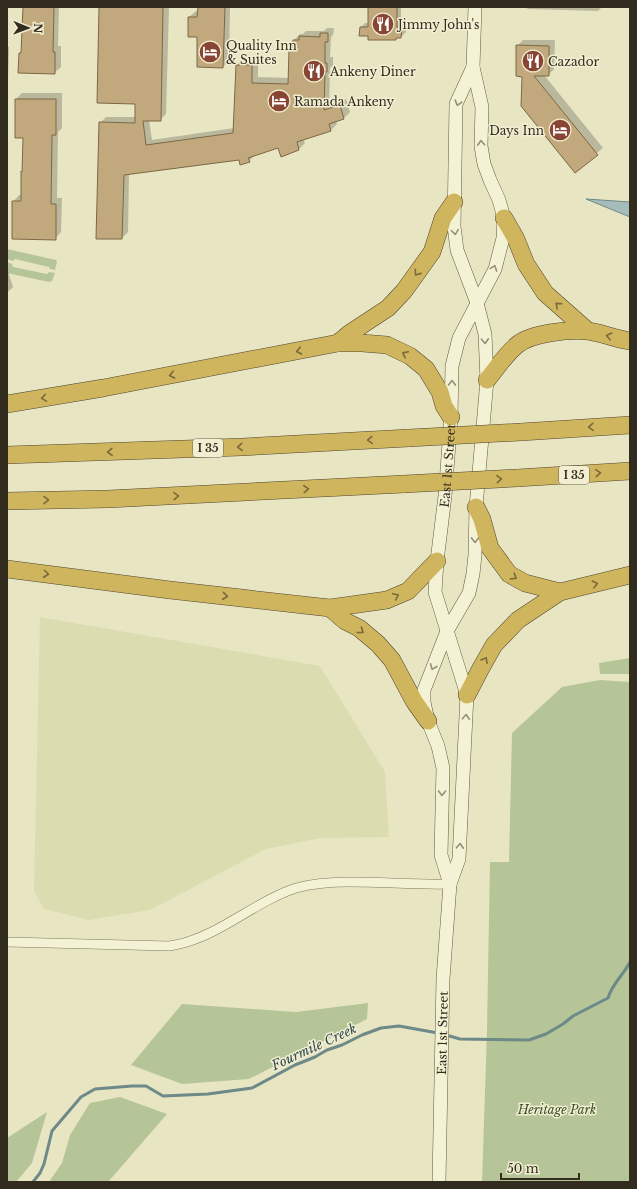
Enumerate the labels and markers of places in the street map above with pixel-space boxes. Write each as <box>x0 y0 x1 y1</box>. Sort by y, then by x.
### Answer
restaurant icon: Jimmy John's <box>370 11 396 37</box>
place label: Jimmy John's <box>396 17 479 32</box>
place label: Quality Inn & Suites <box>226 38 297 67</box>
hotel icon: Quality Inn & Suites <box>197 39 223 65</box>
restaurant icon: Cazador <box>520 48 546 74</box>
place label: Cazador <box>548 54 600 69</box>
restaurant icon: Ankeny Diner <box>301 58 327 84</box>
place label: Ankeny Diner <box>329 64 416 79</box>
hotel icon: Ramada Ankeny <box>266 88 292 114</box>
place label: Ramada Ankeny <box>294 94 395 109</box>
hotel icon: Days Inn <box>547 117 573 143</box>
place label: Days Inn <box>489 123 544 138</box>

